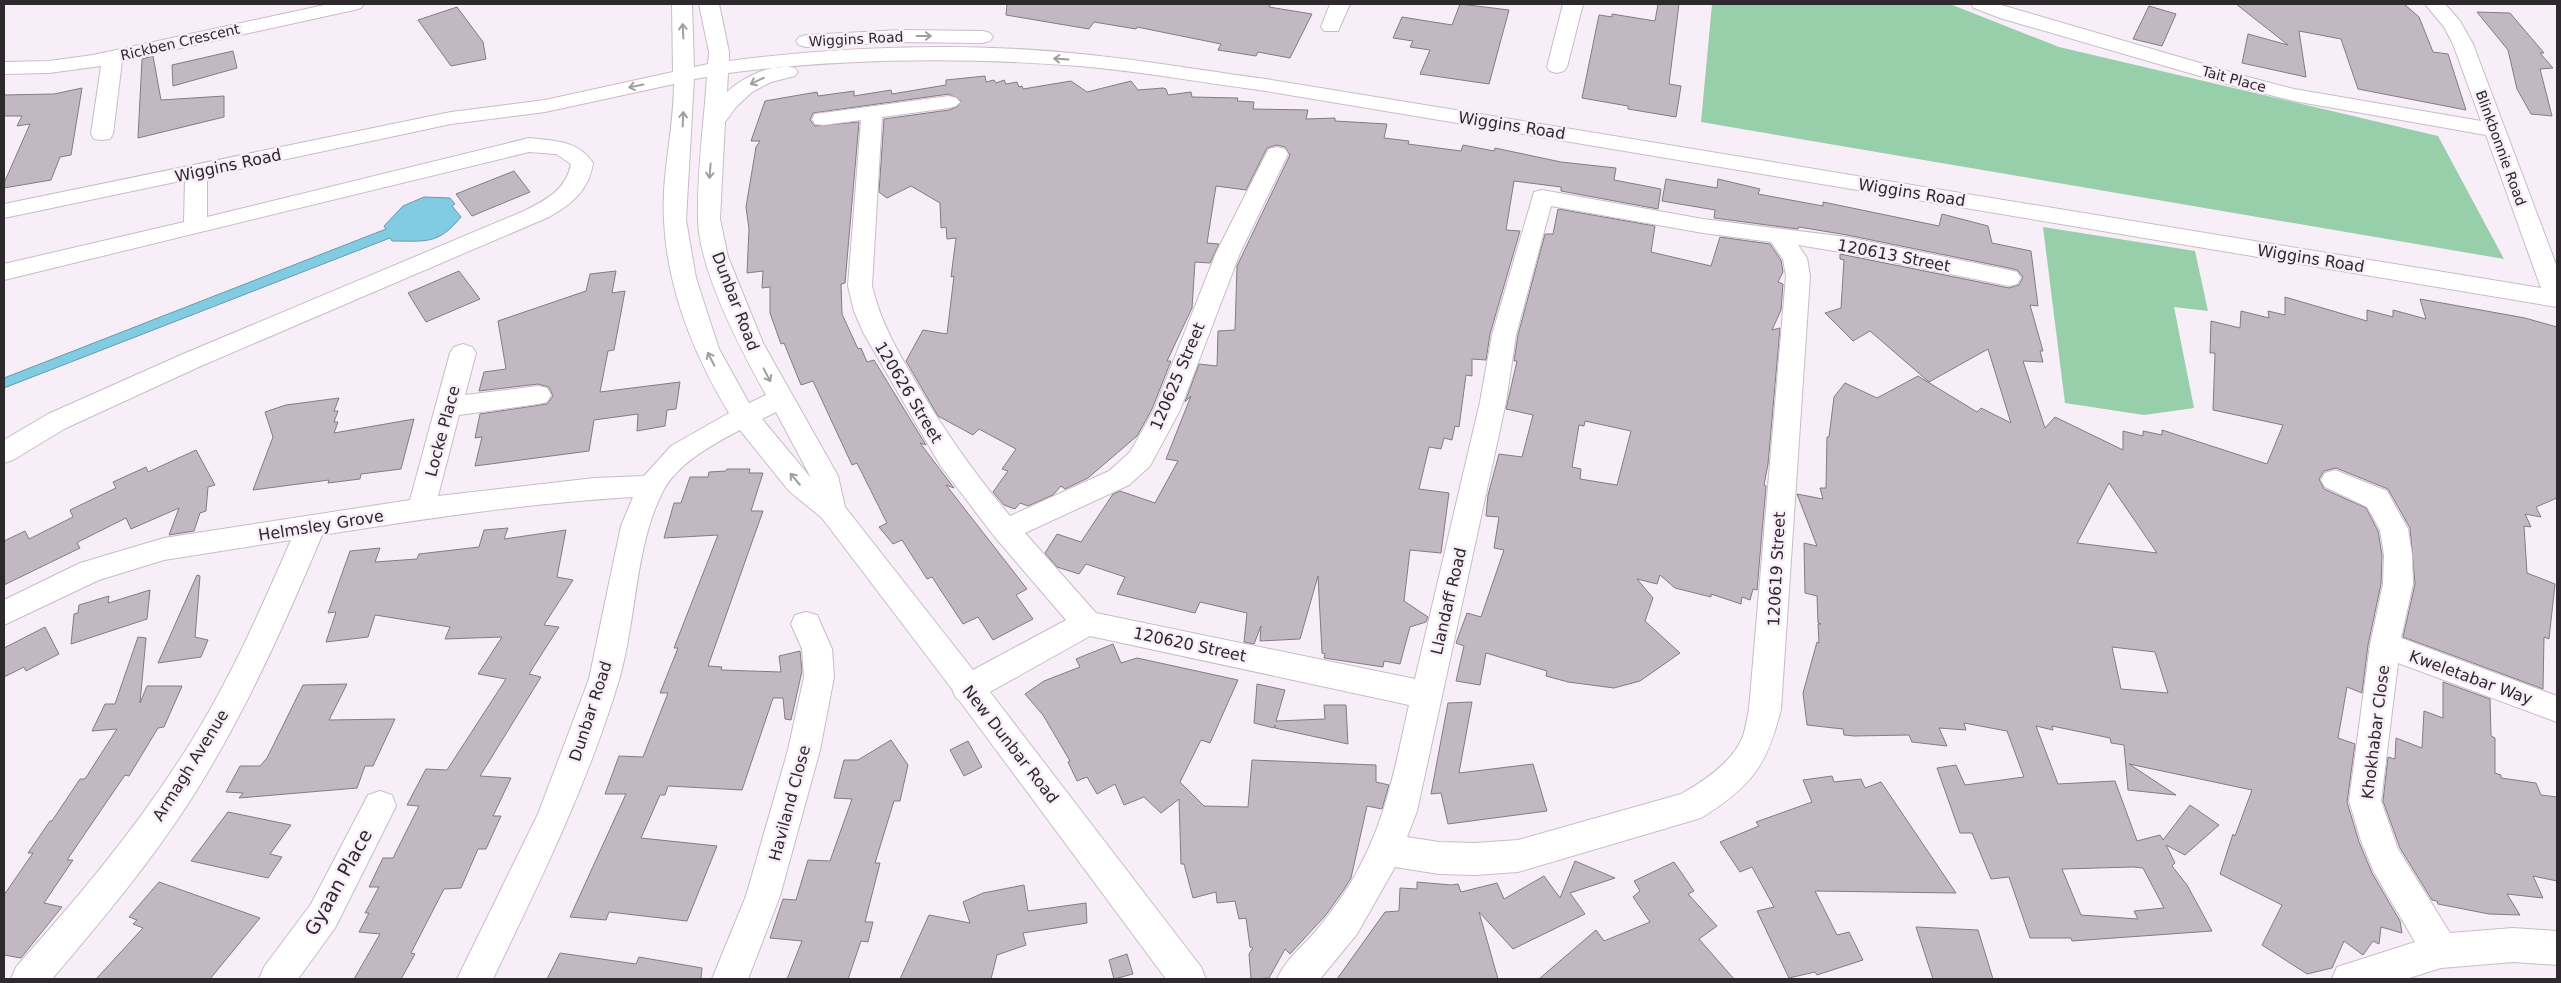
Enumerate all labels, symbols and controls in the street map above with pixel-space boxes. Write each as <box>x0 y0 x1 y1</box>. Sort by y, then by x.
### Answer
street label: Rickben Crescent <box>119 20 242 64</box>
one-way arrow <box>679 23 688 39</box>
street label: Wiggins Road <box>808 29 904 49</box>
one-way arrow <box>916 31 932 41</box>
one-way arrow <box>1054 54 1070 64</box>
street label: Tait Place <box>2199 62 2268 95</box>
one-way arrow <box>750 77 765 86</box>
one-way arrow <box>629 82 645 91</box>
street label: Blinkbonnie Road <box>2473 88 2529 208</box>
street label: Wiggins Road <box>1457 108 1567 143</box>
one-way arrow <box>678 112 688 128</box>
street label: Wiggins Road <box>173 145 283 186</box>
one-way arrow <box>705 163 715 179</box>
street label: Wiggins Road <box>1857 175 1967 210</box>
street label: 120613 Street <box>1836 235 1952 276</box>
street label: Wiggins Road <box>2256 241 2366 276</box>
street label: Dunbar Road <box>708 249 763 353</box>
street label: 120625 Street <box>1146 320 1209 433</box>
street label: 120626 Street <box>871 338 946 446</box>
one-way arrow <box>706 351 716 366</box>
one-way arrow <box>762 367 772 382</box>
street label: Locke Place <box>421 384 464 479</box>
one-way arrow <box>789 473 800 486</box>
street label: Helmsley Grove <box>257 506 385 545</box>
street label: 120619 Street <box>1764 511 1789 627</box>
street label: Llandaff Road <box>1427 546 1470 657</box>
street label: 120620 Street <box>1132 623 1248 666</box>
street label: Kweletabar Way <box>2407 646 2535 709</box>
street label: Dunbar Road <box>565 659 616 764</box>
street label: Khokhabar Close <box>2358 664 2393 800</box>
street label: New Dunbar Road <box>959 682 1063 807</box>
street label: Armagh Avenue <box>149 706 232 824</box>
street label: Haviland Close <box>765 743 814 863</box>
street label: Gyaan Place <box>300 825 376 939</box>

